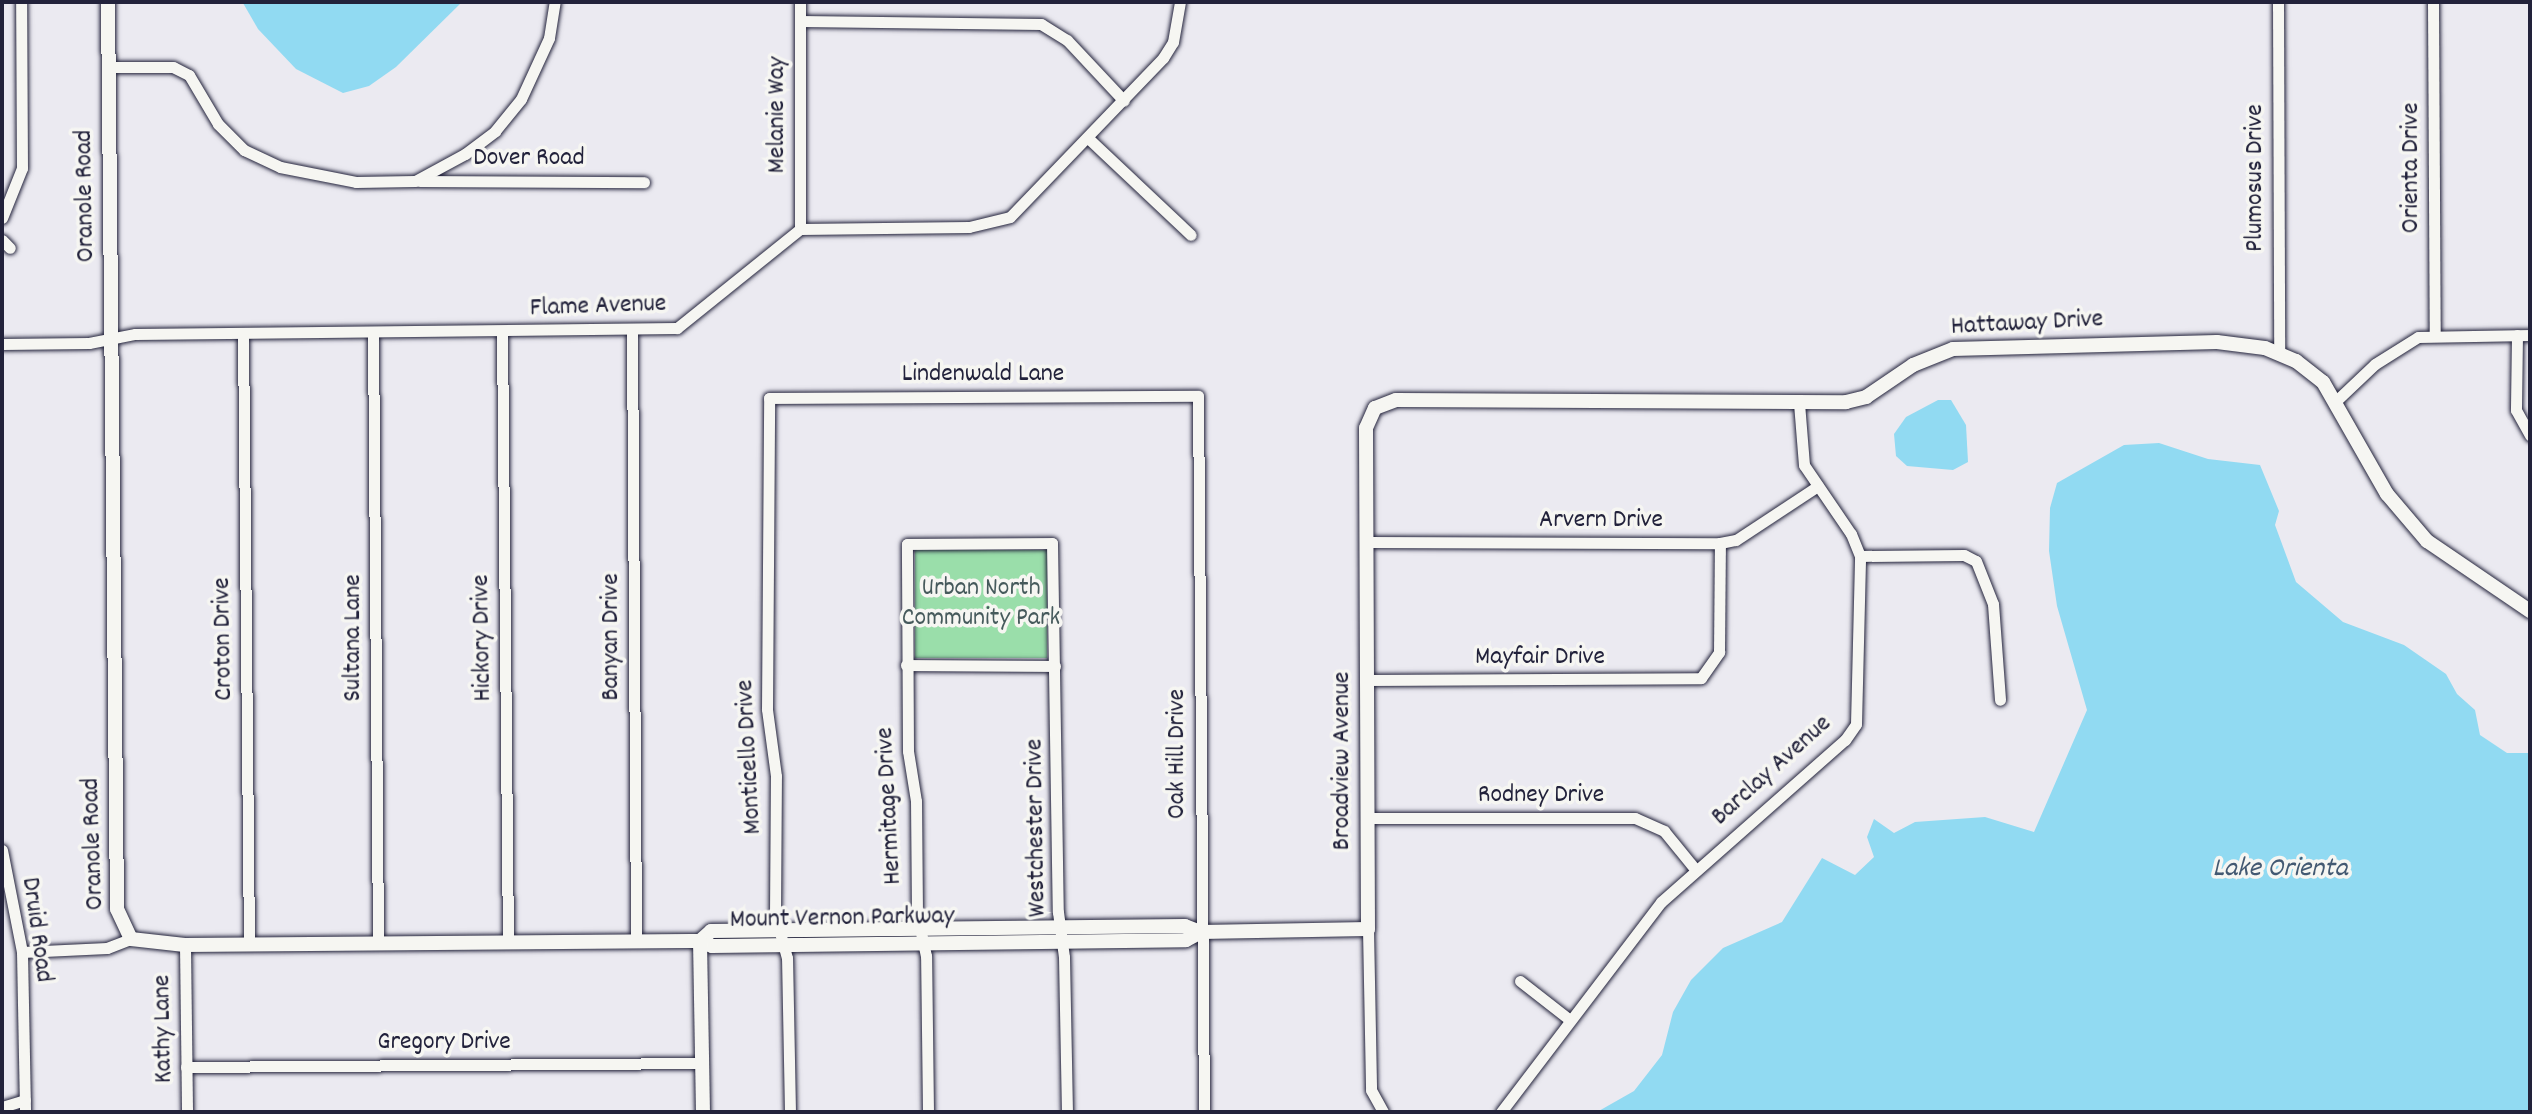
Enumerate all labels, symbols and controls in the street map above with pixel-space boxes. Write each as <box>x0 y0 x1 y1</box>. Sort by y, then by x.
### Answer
street label: Melanie Way <box>762 57 794 173</box>
street label: Orienta Drive <box>2396 103 2428 233</box>
street label: Plumosus Drive <box>2240 104 2272 252</box>
street label: Oranole Road <box>69 129 103 263</box>
street label: Dover Road <box>473 143 585 175</box>
street label: Flame Avenue <box>529 289 667 325</box>
street label: Hattaway Drive <box>1950 304 2104 344</box>
street label: Lindenwald Lane <box>902 359 1064 391</box>
street label: Arvern Drive <box>1539 505 1663 537</box>
street label: Banyan Drive <box>596 573 628 701</box>
park label: Urban North Community Park <box>902 573 1060 634</box>
street label: Sultana Lane <box>338 574 370 702</box>
street label: Hickory Drive <box>466 574 500 702</box>
street label: Croton Drive <box>207 577 241 701</box>
street label: Mayfair Drive <box>1475 642 1605 674</box>
street label: Broadview Avenue <box>1327 672 1359 850</box>
street label: Monticello Drive <box>730 679 770 835</box>
street label: Oak Hill Drive <box>1162 689 1194 819</box>
street label: Barclay Avenue <box>1706 709 1838 833</box>
street label: Hermitage Drive <box>870 726 910 886</box>
street label: Westchester Drive <box>1020 739 1054 917</box>
street label: Oranole Road <box>76 777 112 911</box>
street label: Rodney Drive <box>1478 780 1604 812</box>
water label: Lake Orienta <box>2212 853 2348 887</box>
street label: Druid Road <box>13 875 59 985</box>
street label: Mount Vernon Parkway <box>730 901 954 937</box>
street label: Kathy Lane <box>147 975 181 1083</box>
street label: Gregory Drive <box>377 1027 511 1059</box>

